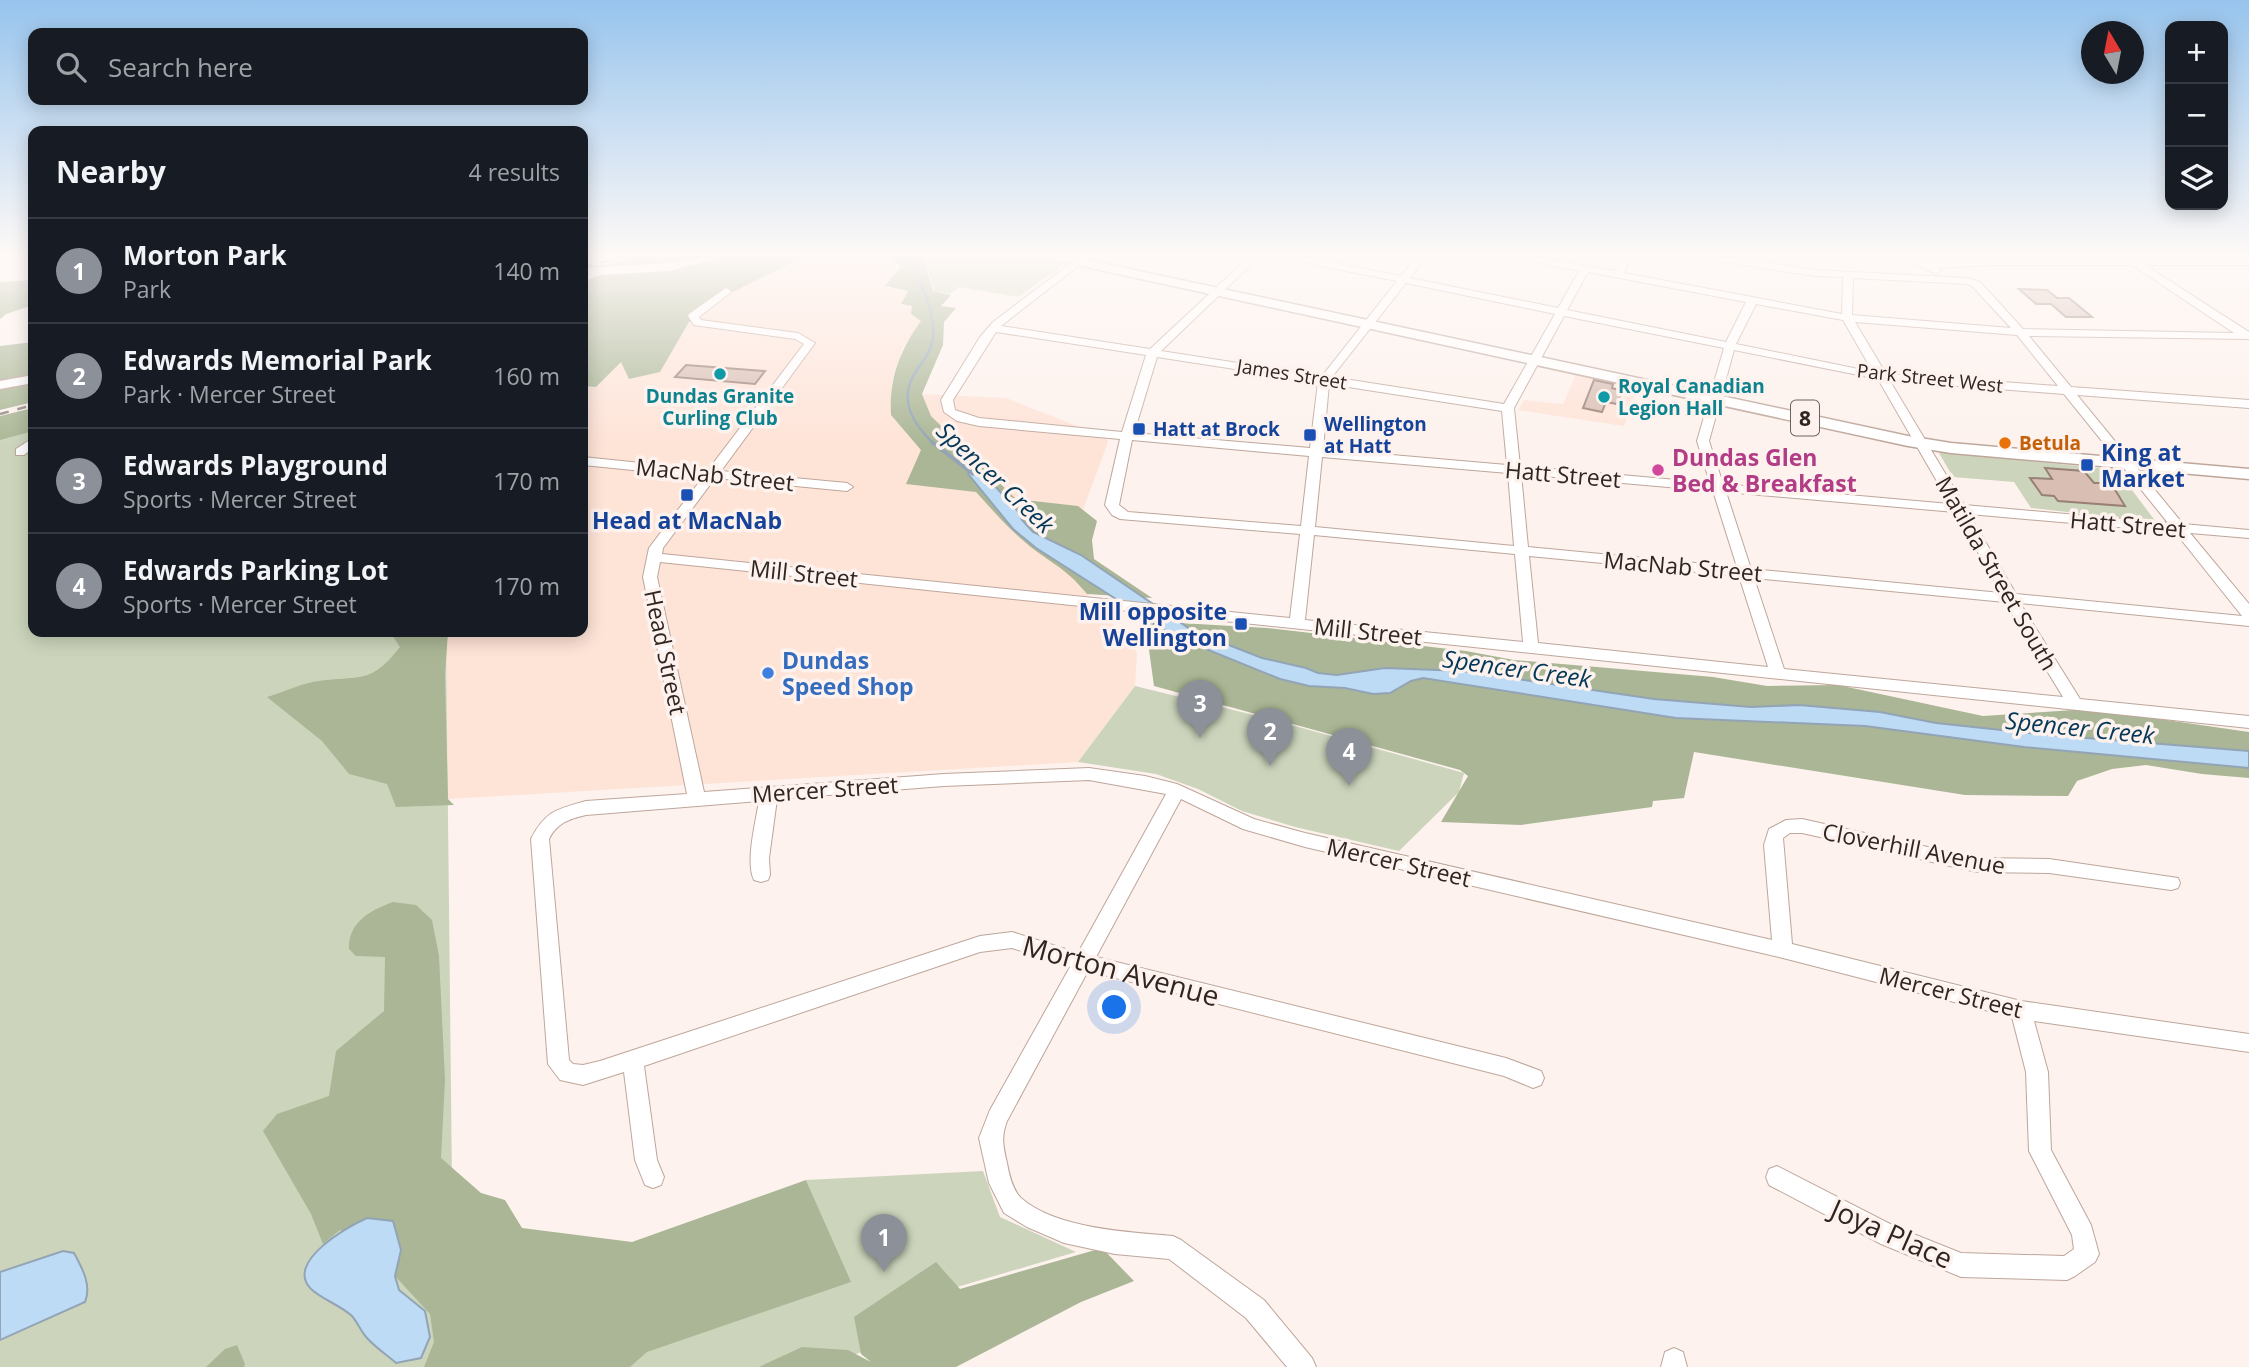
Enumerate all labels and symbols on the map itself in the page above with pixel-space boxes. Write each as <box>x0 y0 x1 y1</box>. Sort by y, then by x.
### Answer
north arrow <box>2081 21 2144 84</box>
street label: James Street <box>1233 352 1349 396</box>
street label: Park Street West <box>1856 357 2005 399</box>
marker: Dundas Granite Curling Club <box>712 366 728 382</box>
place label: Royal Canadian Legion Hall <box>1618 373 1765 421</box>
place label: Dundas Granite Curling Club <box>646 383 794 431</box>
marker: Royal Canadian Legion Hall <box>1596 389 1612 405</box>
road number: 8 <box>1791 400 1819 436</box>
place label: Wellington at Hatt <box>1324 411 1427 459</box>
water label: Spencer Creek <box>930 414 1063 541</box>
place label: Hatt at Brock <box>1153 416 1280 442</box>
marker: Hatt at Brock <box>1131 421 1147 437</box>
marker: Wellington at Hatt <box>1302 427 1318 443</box>
place label: Betula <box>2019 430 2081 456</box>
marker: Betula <box>1997 435 2013 451</box>
place label: King at Market <box>2101 436 2185 494</box>
place label: Dundas Glen Bed & Breakfast <box>1672 441 1857 499</box>
street label: MacNab Street <box>634 450 796 498</box>
street label: Hatt Street <box>1504 453 1622 495</box>
marker: King at Market <box>2079 457 2095 473</box>
marker: Dundas Glen Bed & Breakfast <box>1650 462 1666 478</box>
street label: Matilda Street South <box>1928 470 2066 676</box>
marker: Head at MacNab <box>679 487 695 503</box>
street label: Hatt Street <box>2069 503 2187 545</box>
place label: Head at MacNab <box>592 504 782 536</box>
street label: MacNab Street <box>1602 543 1764 589</box>
street label: Mill Street <box>748 551 860 595</box>
street label: Head Street <box>637 587 695 717</box>
place label: Mill opposite Wellington <box>1079 595 1227 653</box>
street label: Mill Street <box>1312 609 1424 653</box>
marker: Mill opposite Wellington <box>1233 616 1249 632</box>
water label: Spencer Creek <box>1441 641 1595 695</box>
place label: Dundas Speed Shop <box>782 644 914 702</box>
marker: Dundas Speed Shop <box>760 665 776 681</box>
pin: 3 <box>1177 680 1223 738</box>
water label: Spencer Creek <box>2004 703 2157 751</box>
pin: 2 <box>1247 708 1293 766</box>
pin: 4 <box>1326 728 1372 786</box>
street label: Mercer Street <box>751 768 899 810</box>
street label: Cloverhill Avenue <box>1820 815 2008 881</box>
street label: Mercer Street <box>1324 830 1474 894</box>
street label: Morton Avenue <box>1018 925 1224 1015</box>
street label: Mercer Street <box>1876 959 2026 1025</box>
your location <box>1097 990 1131 1024</box>
street label: Joya Place <box>1822 1188 1959 1277</box>
pin: 1 <box>861 1214 907 1272</box>

